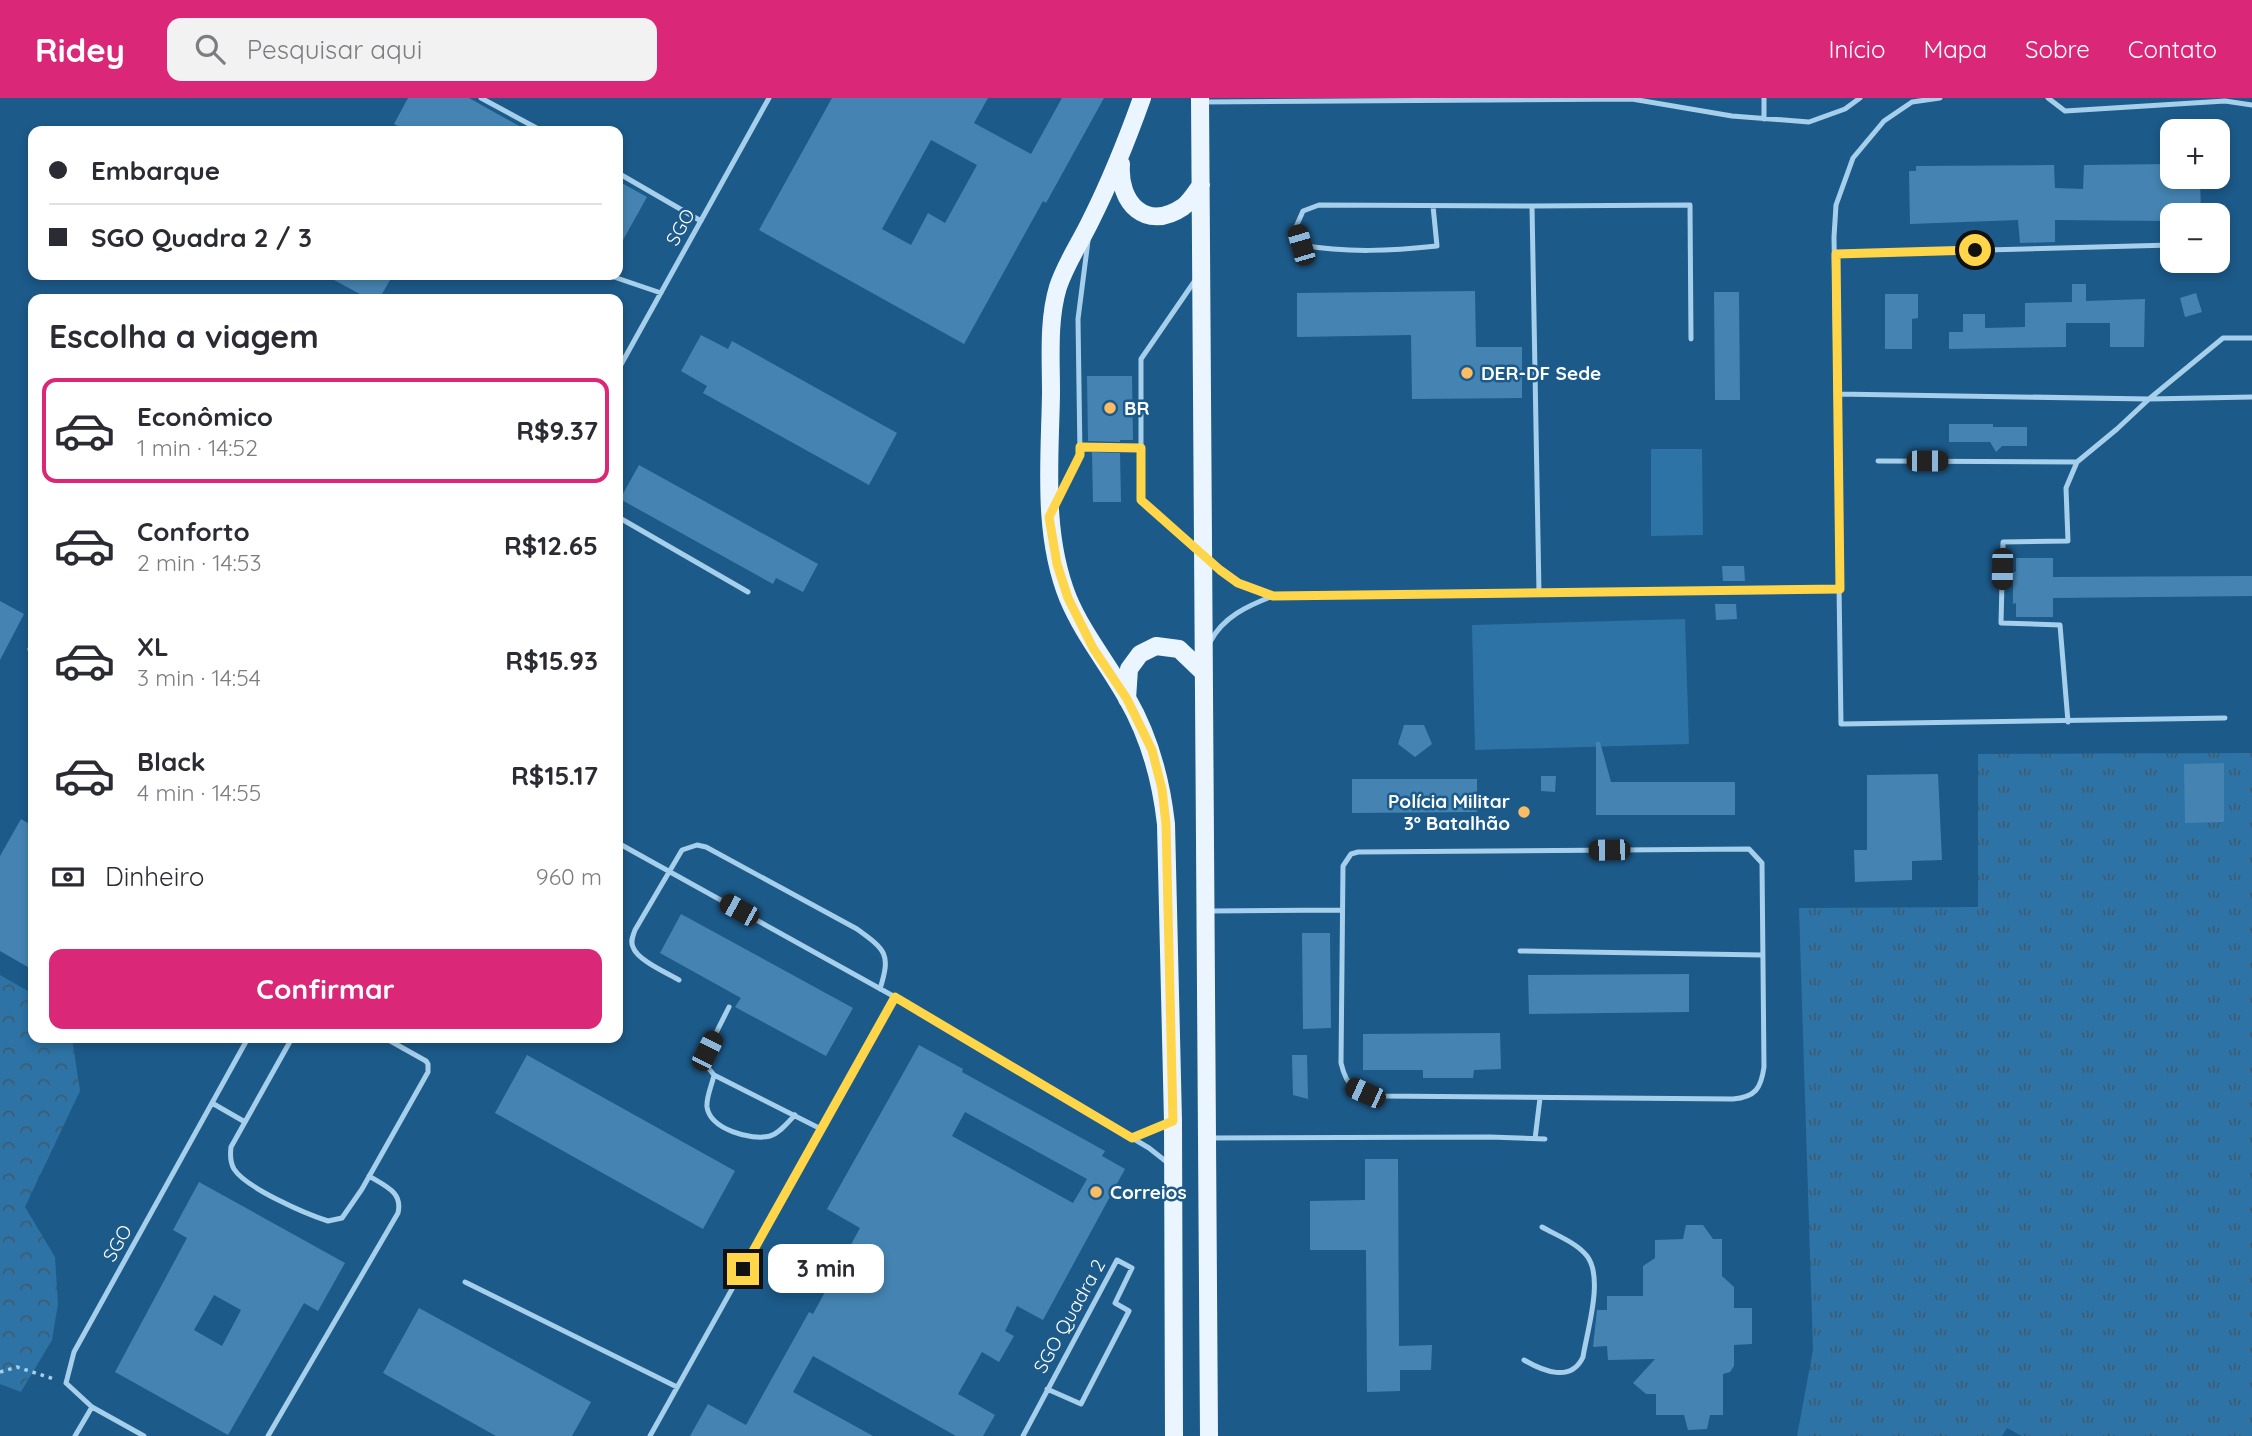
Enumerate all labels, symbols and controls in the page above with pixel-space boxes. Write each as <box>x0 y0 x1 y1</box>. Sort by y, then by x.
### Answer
search box <box>167 18 657 81</box>
text: Ridey <box>35 29 125 70</box>
icon: search <box>191 30 229 68</box>
text: Pesquisar aqui <box>247 33 422 66</box>
text: Início <box>1828 34 1885 64</box>
text: Mapa <box>1923 34 1987 64</box>
text: Sobre <box>2025 34 2090 64</box>
text: Contato <box>2128 34 2217 64</box>
map controls <box>2160 119 2230 273</box>
button: + <box>2160 119 2230 189</box>
text: Embarque <box>91 154 220 187</box>
button: − <box>2160 203 2230 273</box>
street label: SGO <box>660 204 700 250</box>
text: SGO Quadra 2 / 3 <box>91 221 312 254</box>
car <box>1286 222 1317 268</box>
route start <box>1959 234 1991 266</box>
text: Escolha a viagem <box>49 316 319 356</box>
place label: DER-DF Sede <box>1481 361 1601 385</box>
marker: DER-DF Sede <box>1459 365 1475 381</box>
place label: BR <box>1124 396 1150 420</box>
icon: car <box>53 399 116 462</box>
text: Econômico <box>137 400 273 433</box>
marker: BR <box>1102 400 1118 416</box>
text: R$9.37 <box>516 414 598 447</box>
text: 1 min · 14:52 <box>137 433 258 462</box>
car <box>1907 451 1949 472</box>
icon: car <box>53 514 116 577</box>
text: Conforto <box>137 515 250 548</box>
text: R$12.65 <box>504 529 598 562</box>
text: 2 min · 14:53 <box>137 548 261 577</box>
car <box>1992 548 2013 590</box>
icon: car <box>53 629 116 692</box>
text: XL <box>137 630 169 663</box>
text: R$15.93 <box>505 644 598 677</box>
text: 3 min · 14:54 <box>137 663 261 692</box>
icon: car <box>53 744 116 807</box>
text: Black <box>137 745 206 778</box>
text: R$15.17 <box>511 759 598 792</box>
text: 4 min · 14:55 <box>137 778 261 807</box>
place label: Polícia Militar 3º Batalhão <box>1388 789 1510 835</box>
marker: Polícia Militar 3º Batalhão <box>1516 804 1532 820</box>
car <box>1588 839 1631 861</box>
icon: cash <box>49 858 87 896</box>
text: Dinheiro <box>105 860 204 893</box>
text: 960 m <box>536 862 602 891</box>
car <box>716 891 763 929</box>
button: Confirmar <box>49 949 602 1029</box>
car <box>689 1028 726 1074</box>
car <box>1342 1075 1389 1111</box>
place label: Correios <box>1110 1180 1187 1204</box>
marker: Correios <box>1088 1184 1104 1200</box>
street label: SGO <box>97 1220 137 1266</box>
callout: 3 min <box>768 1244 883 1294</box>
route end <box>727 1253 759 1285</box>
text: 3 min <box>796 1254 856 1283</box>
street label: SGO Quadra 2 <box>1028 1255 1110 1377</box>

